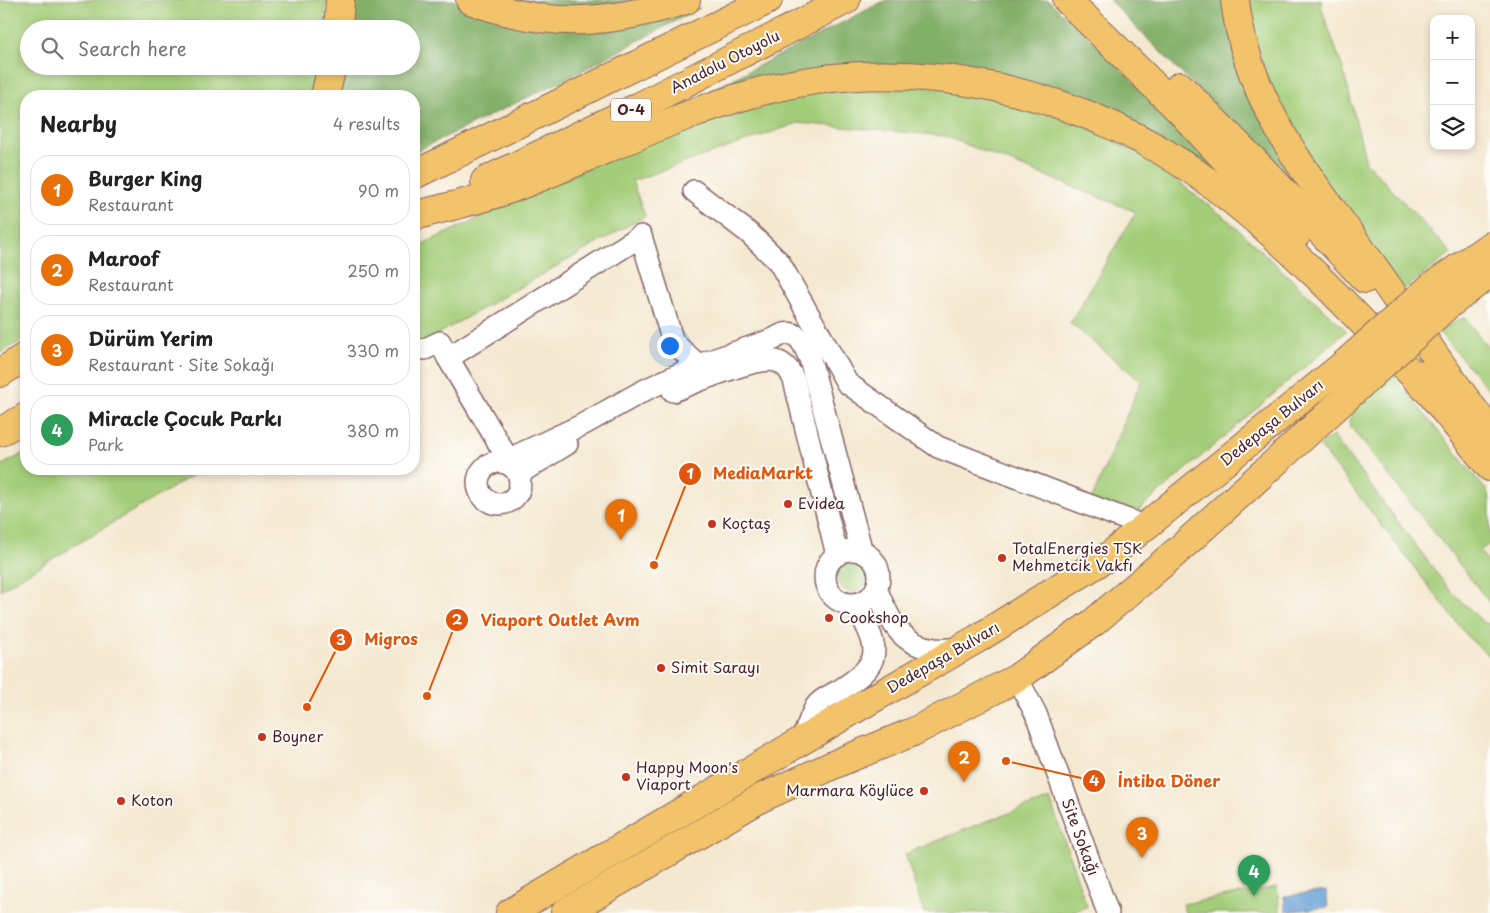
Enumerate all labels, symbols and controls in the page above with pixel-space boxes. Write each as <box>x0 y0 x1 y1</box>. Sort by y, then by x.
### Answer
map controls <box>1430 15 1475 150</box>
button: + <box>1430 15 1475 60</box>
search box <box>20 20 420 75</box>
street label: Anadolu Otoyolu <box>666 23 783 98</box>
icon: search <box>38 34 66 62</box>
text: Search here <box>78 34 187 62</box>
button: − <box>1430 60 1475 105</box>
road number: O-4 <box>611 98 651 122</box>
button: layers <box>1430 105 1475 150</box>
text: Nearby <box>40 107 117 139</box>
text: 4 results <box>333 111 400 135</box>
text: Burger King <box>88 164 202 192</box>
text: 1 <box>53 178 61 202</box>
text: 90 m <box>358 178 399 202</box>
text: Restaurant <box>88 192 174 216</box>
text: Maroof <box>88 244 159 272</box>
text: 2 <box>51 258 63 282</box>
text: 250 m <box>348 258 399 282</box>
text: Restaurant <box>88 272 174 296</box>
text: Dürüm Yerim <box>88 324 213 352</box>
your location <box>657 333 683 359</box>
text: 3 <box>52 338 62 362</box>
text: 330 m <box>346 338 399 362</box>
text: Restaurant · Site Sokağı <box>88 352 274 376</box>
street label: Dedepaşa Bulvarı <box>1214 373 1328 471</box>
text: Miracle Çocuk Parkı <box>88 404 282 432</box>
text: 4 <box>52 418 62 442</box>
text: 380 m <box>347 418 399 442</box>
text: Park <box>88 432 124 456</box>
callout: MediaMarkt <box>678 458 823 489</box>
text: MediaMarkt <box>713 460 813 484</box>
text: 1 <box>686 461 694 484</box>
place label: Evidea <box>798 491 845 514</box>
marker: Evidea <box>782 498 794 510</box>
pin: 1 <box>605 499 637 540</box>
place label: Koçtaş <box>722 511 770 534</box>
marker: Koçtaş <box>706 518 718 530</box>
place label: TotalEnergies TSK Mehmetcik Vakfı <box>1012 536 1142 576</box>
marker: TotalEnergies TSK Mehmetcik Vakfı <box>996 552 1008 564</box>
callout: Viaport Outlet Avm <box>444 605 650 636</box>
place label: Cookshop <box>839 605 909 628</box>
text: 2 <box>452 607 463 630</box>
text: Viaport Outlet Avm <box>480 607 640 631</box>
marker: Cookshop <box>823 612 835 624</box>
street label: Dedepaşa Bulvarı <box>881 615 1003 698</box>
callout: Migros <box>329 624 427 655</box>
text: Migros <box>364 626 418 650</box>
text: 3 <box>336 627 346 650</box>
place label: Simit Sarayı <box>671 655 760 678</box>
marker: Simit Sarayı <box>655 662 667 674</box>
place label: Boyner <box>272 724 324 747</box>
marker: Boyner <box>256 731 268 743</box>
pin: 2 <box>948 741 980 782</box>
place label: Happy Moon's Viaport <box>636 755 738 795</box>
callout: İntiba Döner <box>1082 766 1231 797</box>
text: 4 <box>1089 768 1099 791</box>
text: İntiba Döner <box>1118 768 1221 792</box>
marker: Happy Moon's Viaport <box>620 771 632 783</box>
place label: Marmara Köylüce <box>786 778 914 801</box>
marker: Marmara Köylüce <box>918 785 930 797</box>
place label: Koton <box>131 788 173 811</box>
marker: Koton <box>115 795 127 807</box>
street label: Site Sokağı <box>1057 795 1106 878</box>
pin: 3 <box>1126 817 1158 858</box>
pin: 4 <box>1238 855 1270 896</box>

